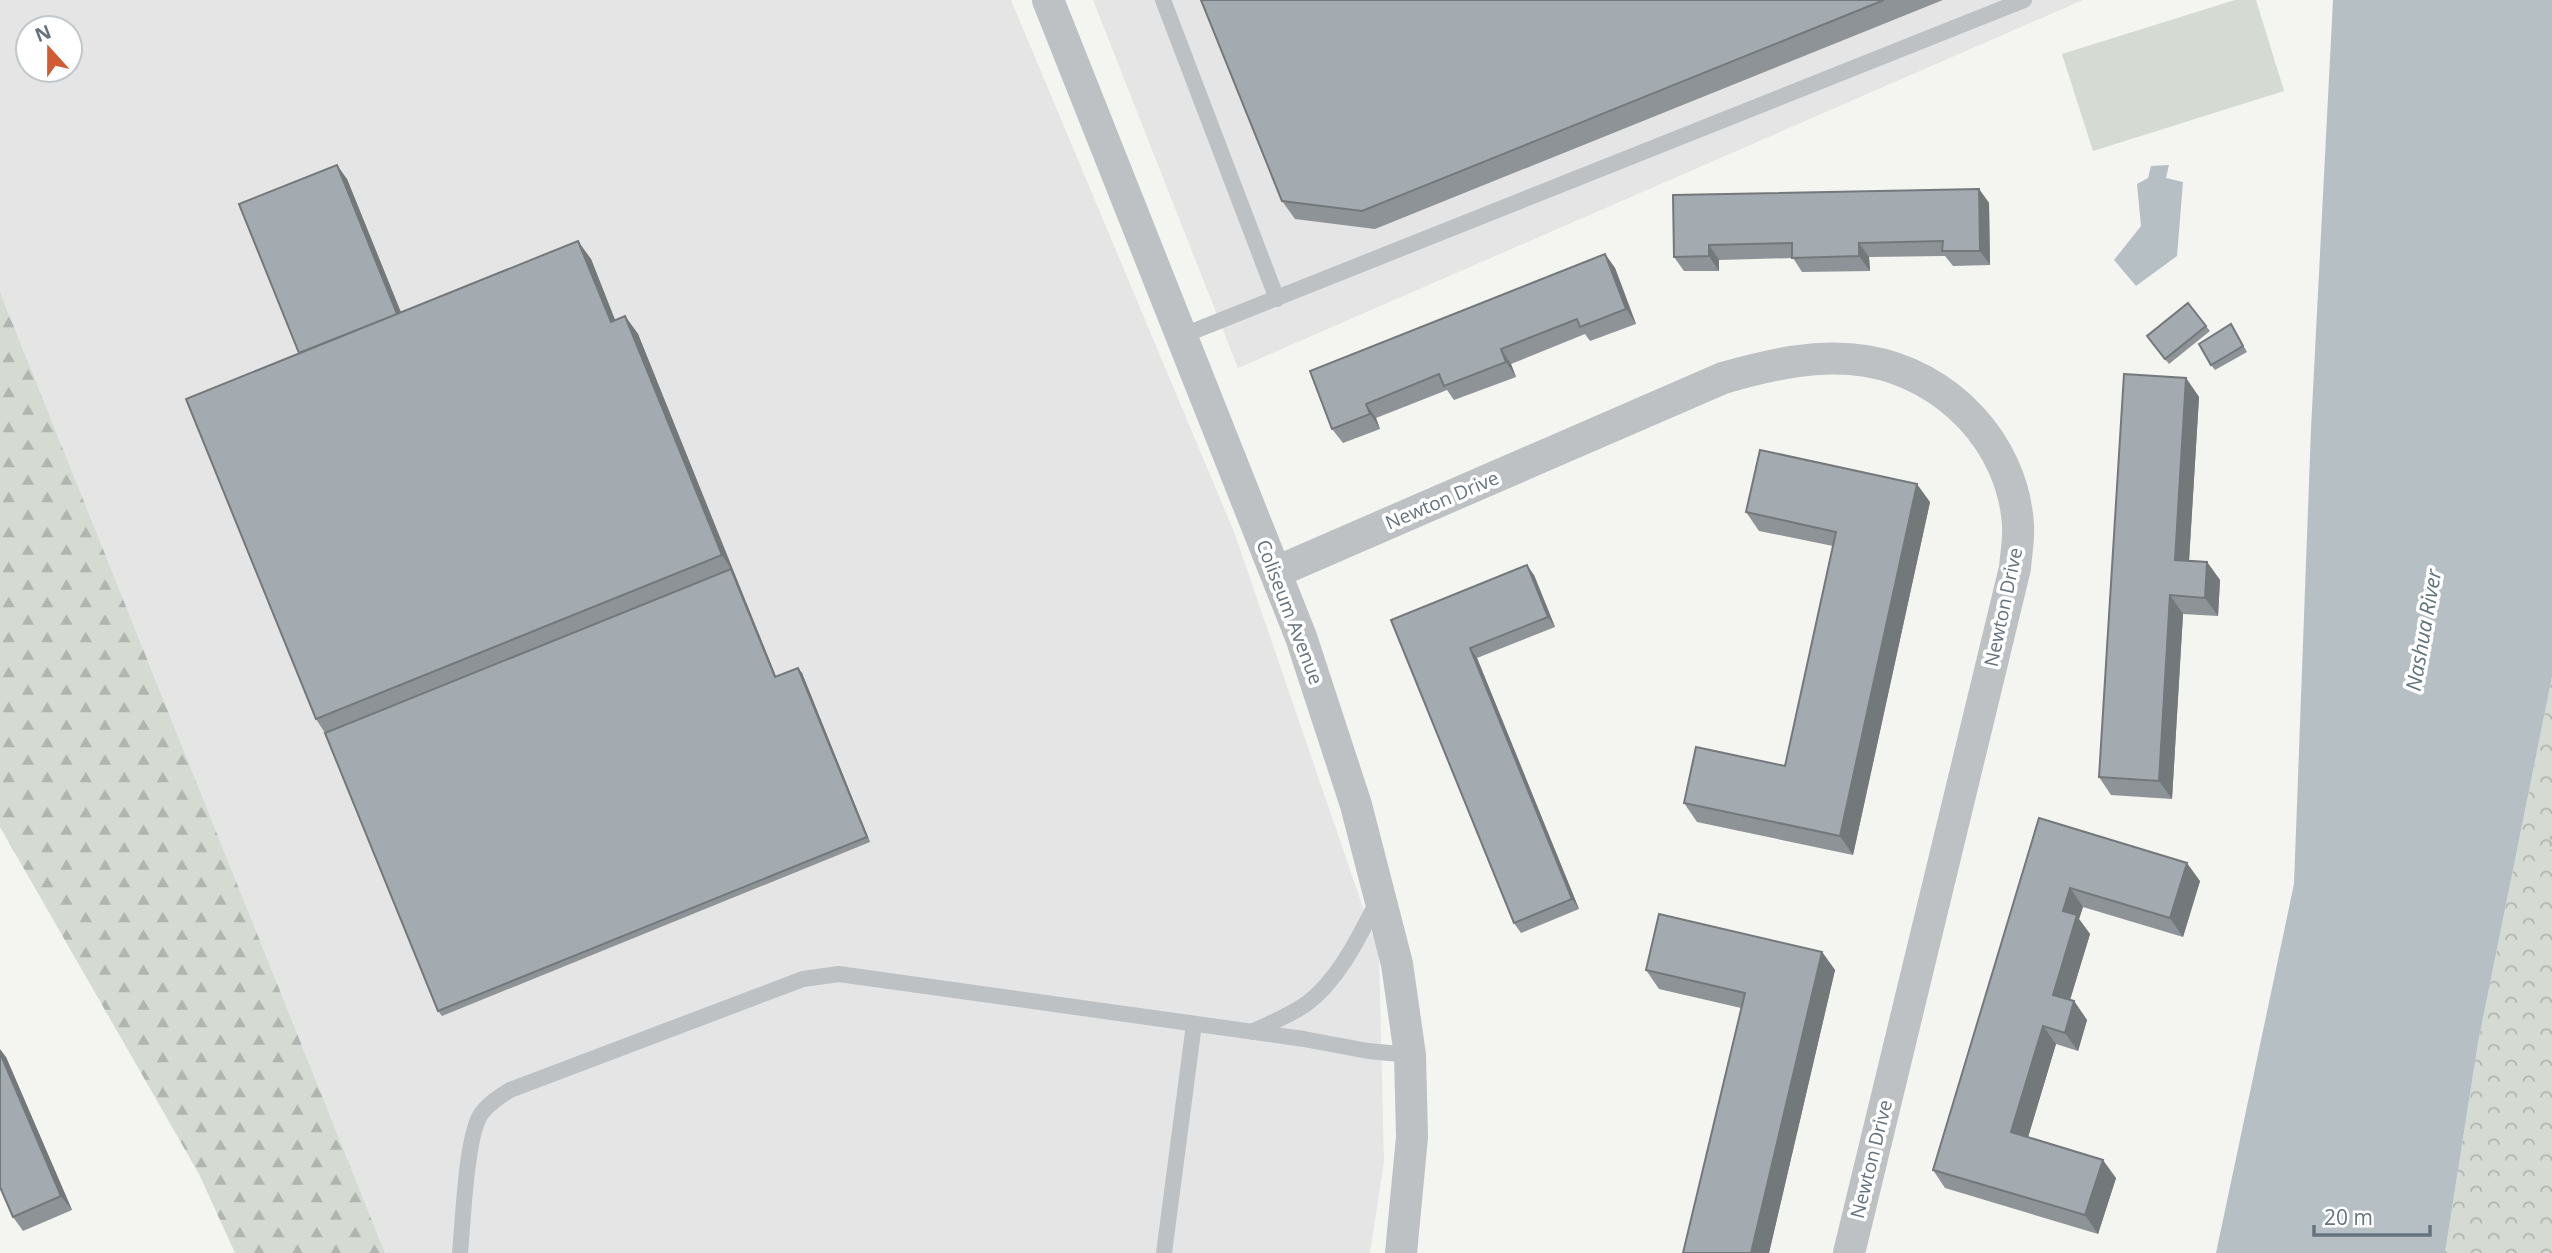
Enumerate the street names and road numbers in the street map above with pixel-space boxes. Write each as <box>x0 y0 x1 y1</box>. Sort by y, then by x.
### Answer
street label: Newton Drive <box>1381 464 1503 536</box>
street label: Coliseum Avenue <box>1250 536 1330 688</box>
street label: Newton Drive <box>1978 545 2028 669</box>
street label: Newton Drive <box>1844 1097 1898 1221</box>

